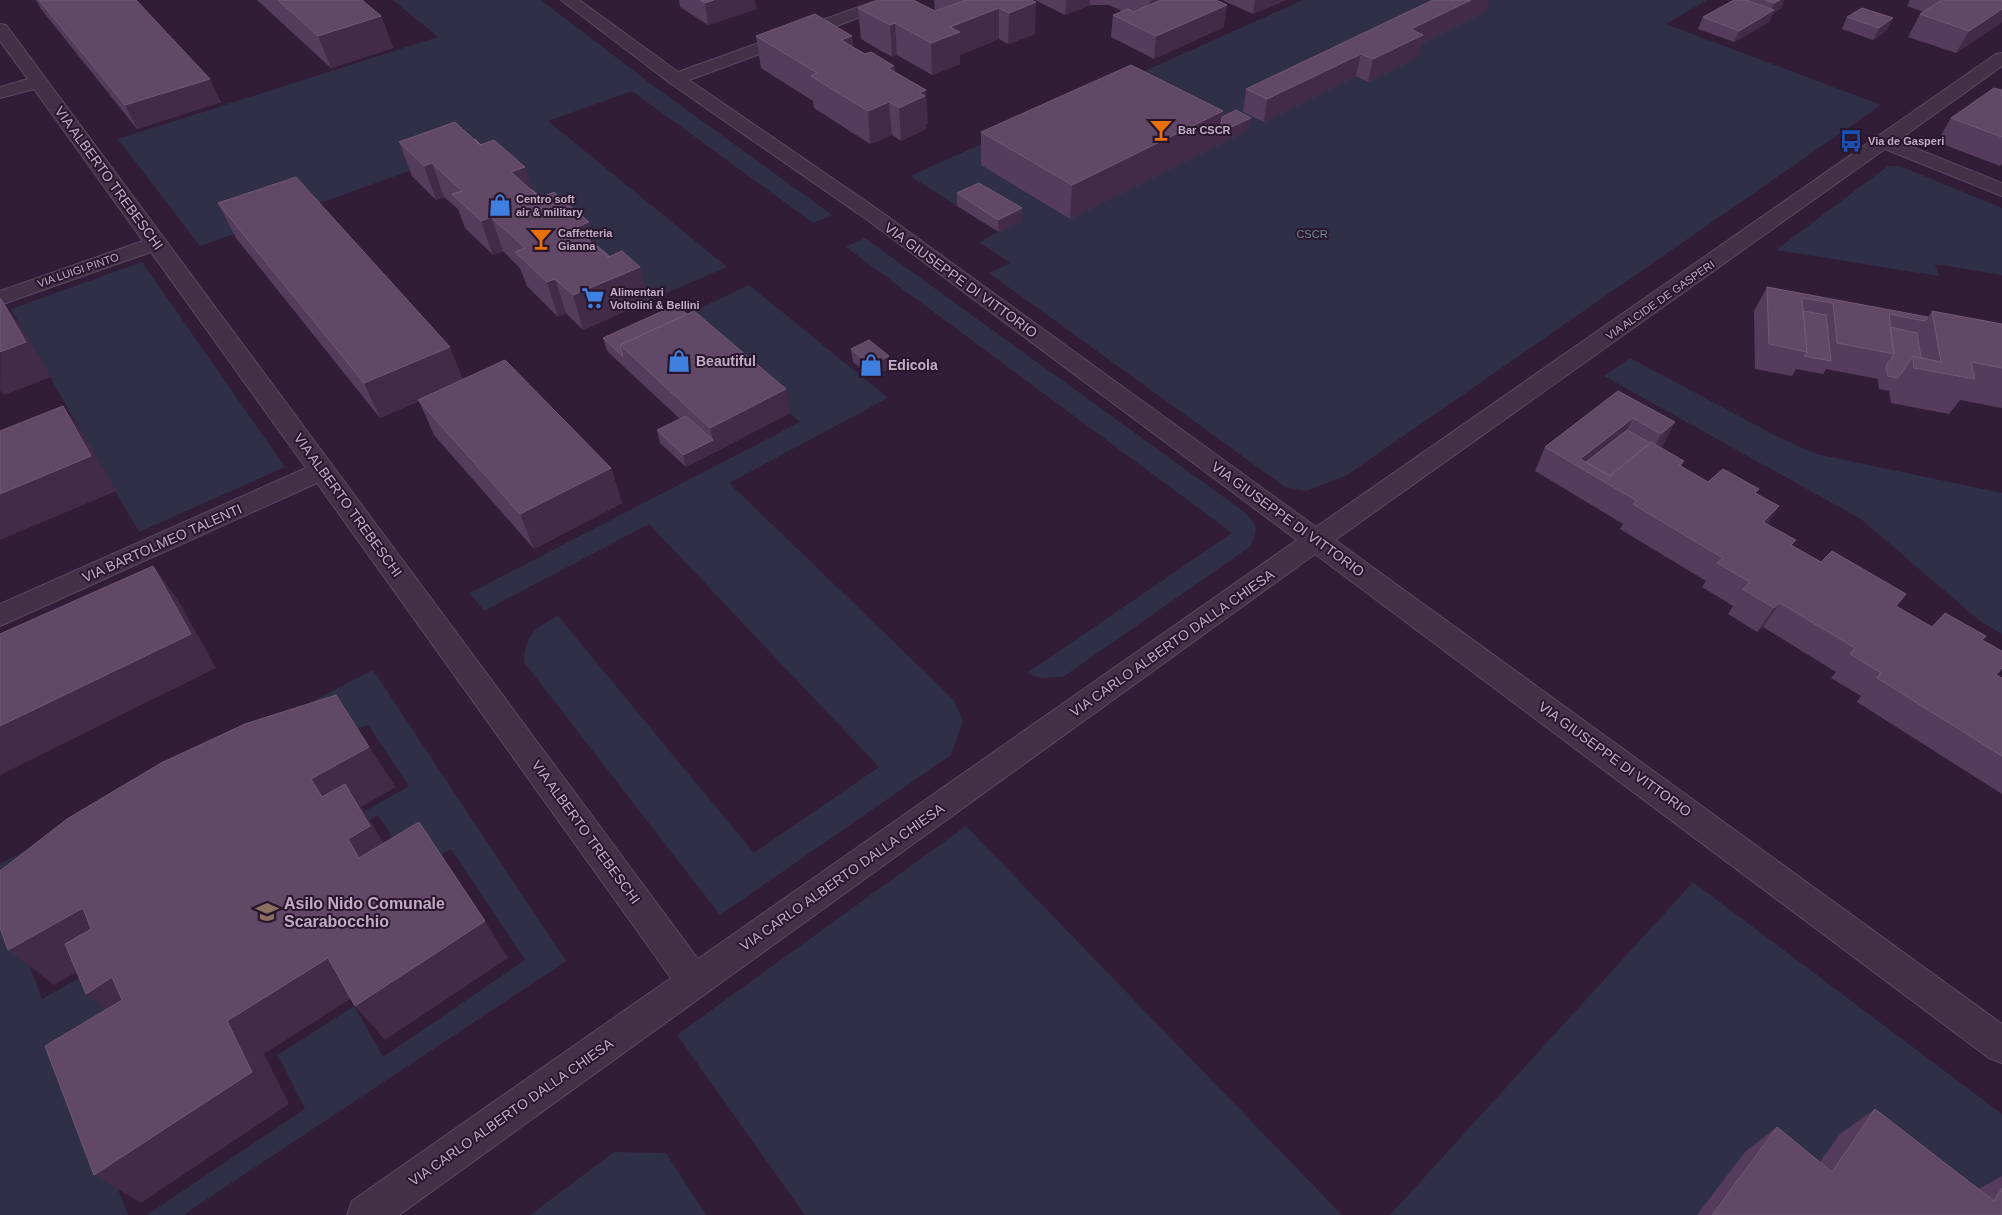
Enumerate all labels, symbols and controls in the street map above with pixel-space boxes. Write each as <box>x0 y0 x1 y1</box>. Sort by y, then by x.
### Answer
street label: VIA ALBERTO TREBESCHI <box>52 103 166 253</box>
bar icon: Bar CSCR <box>1148 117 1174 143</box>
place label: Bar CSCR <box>1178 124 1231 136</box>
bus stop icon: Via de Gasperi <box>1838 128 1864 154</box>
place label: Via de Gasperi <box>1868 135 1944 147</box>
shop icon: Centro soft air & military <box>487 192 513 218</box>
place label: Centro soft air & military <box>516 193 584 218</box>
street label: VIA GIUSEPPE DI VITTORIO <box>882 219 1041 341</box>
bar icon: Caffetteria Gianna <box>528 226 554 252</box>
place label: Caffetteria Gianna <box>558 227 613 252</box>
park label: CSCR <box>1296 228 1328 240</box>
street label: VIA LUIGI PINTO <box>36 250 121 290</box>
street label: VIA ALCIDE DE GASPERI <box>1603 258 1717 342</box>
supermarket icon: Alimentari Voltolini & Bellini <box>580 285 606 311</box>
place label: Alimentari Voltolini & Bellini <box>610 286 700 311</box>
shop icon: Beautiful <box>666 348 692 374</box>
shop icon: Edicola <box>858 352 884 378</box>
place label: Beautiful <box>696 353 756 369</box>
place label: Edicola <box>888 357 938 373</box>
street label: VIA ALBERTO TREBESCHI <box>291 430 405 580</box>
street label: VIA GIUSEPPE DI VITTORIO <box>1209 458 1368 580</box>
street label: VIA BARTOLMEO TALENTI <box>80 500 244 586</box>
street label: VIA CARLO ALBERTO DALLA CHIESA <box>1067 566 1278 720</box>
street label: VIA GIUSEPPE DI VITTORIO <box>1536 698 1695 820</box>
street label: VIA ALBERTO TREBESCHI <box>529 757 643 907</box>
street label: VIA CARLO ALBERTO DALLA CHIESA <box>737 800 948 954</box>
place label: Asilo Nido Comunale Scarabocchio <box>284 895 445 930</box>
school or university icon: Asilo Nido Comunale Scarabocchio <box>254 899 280 925</box>
street label: VIA CARLO ALBERTO DALLA CHIESA <box>406 1035 617 1189</box>

